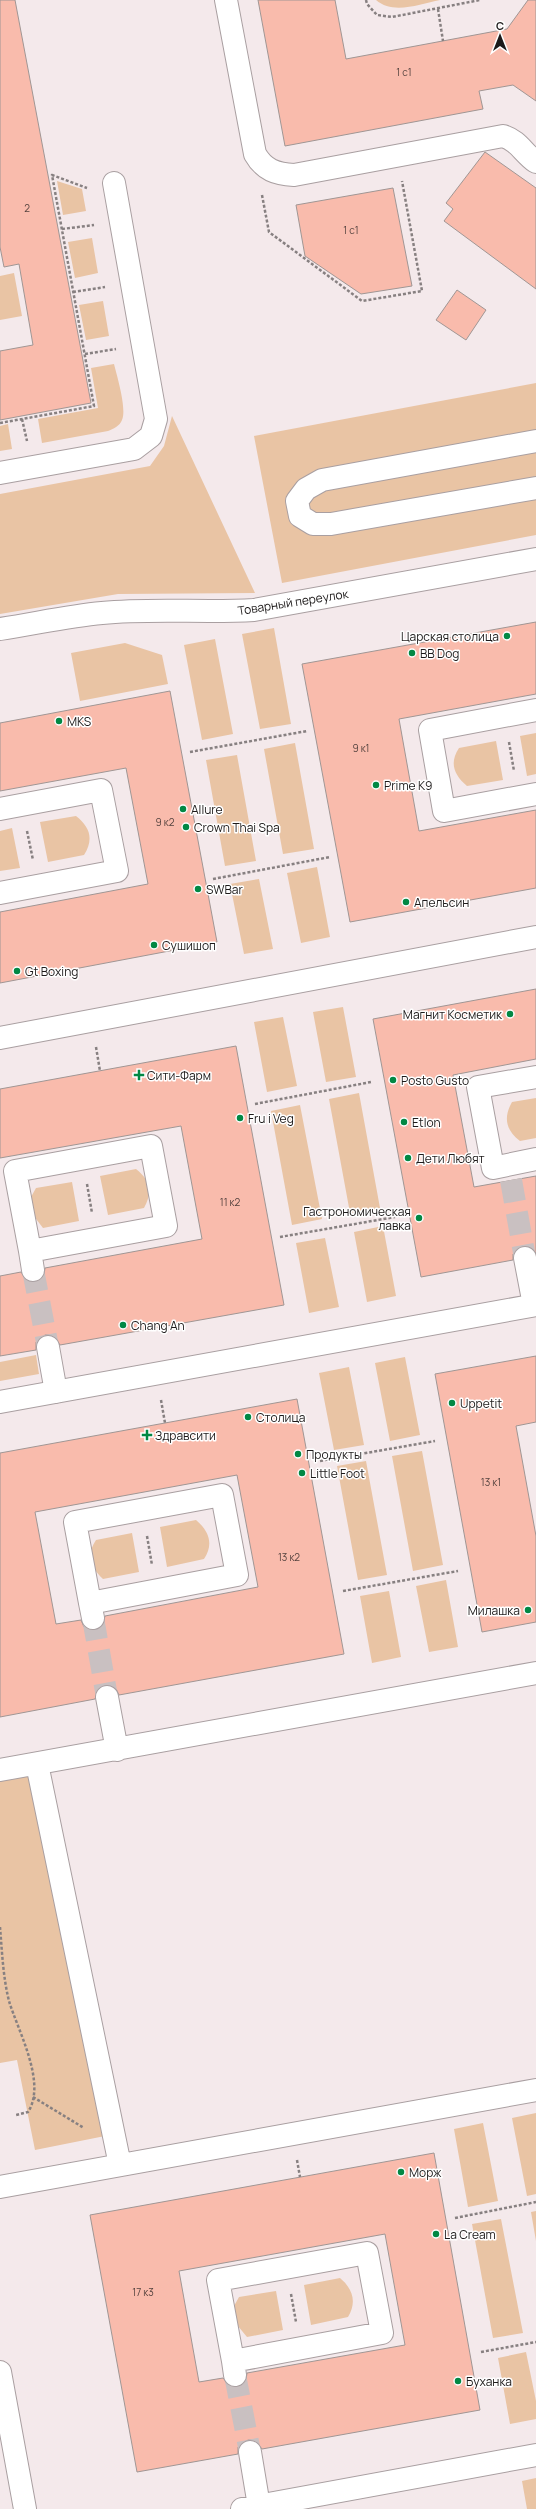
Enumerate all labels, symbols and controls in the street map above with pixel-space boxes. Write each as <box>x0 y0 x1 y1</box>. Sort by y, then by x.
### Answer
north arrow <box>480 16 520 56</box>
text: С <box>496 18 504 33</box>
house number: 1 с1 <box>396 65 412 79</box>
house number: 2 <box>24 201 30 215</box>
house number: 1 с1 <box>343 223 359 237</box>
street label: Товарный переулок <box>236 585 351 619</box>
place label: Царская столица <box>401 628 499 645</box>
marker: Царская столица <box>502 631 512 641</box>
place label: BB Dog <box>420 645 459 662</box>
marker: BB Dog <box>407 648 417 658</box>
place label: MKS <box>67 713 91 730</box>
marker: MKS <box>54 716 64 726</box>
house number: 9 к1 <box>352 741 370 755</box>
place label: Prime K9 <box>384 777 433 794</box>
marker: Prime K9 <box>371 780 381 790</box>
place label: Allure <box>191 801 223 818</box>
marker: Allure <box>178 804 188 814</box>
house number: 9 к2 <box>156 815 175 829</box>
place label: Crown Thai Spa <box>194 819 280 836</box>
marker: Crown Thai Spa <box>181 822 191 832</box>
place label: SWBar <box>206 881 243 898</box>
marker: SWBar <box>193 884 203 894</box>
place label: Апельсин <box>414 894 469 911</box>
marker: Апельсин <box>401 897 411 907</box>
place label: Сушишоп <box>162 937 216 954</box>
marker: Сушишоп <box>149 940 159 950</box>
place label: Gt Boxing <box>25 963 78 980</box>
marker: Gt Boxing <box>12 966 22 976</box>
place label: Магнит Косметик <box>403 1006 503 1023</box>
marker: Магнит Косметик <box>505 1009 515 1019</box>
place label: Сити-Фарм <box>147 1067 211 1084</box>
marker: Сити-Фарм <box>134 1070 144 1080</box>
place label: Posto Gusto <box>401 1072 469 1089</box>
marker: Posto Gusto <box>388 1075 398 1085</box>
place label: Fru i Veg <box>248 1110 294 1127</box>
marker: Fru i Veg <box>235 1113 245 1123</box>
place label: Etlon <box>412 1114 441 1131</box>
marker: Etlon <box>399 1117 409 1127</box>
place label: Дети Любят <box>416 1150 485 1167</box>
marker: Дети Любят <box>403 1153 413 1163</box>
house number: 11 к2 <box>220 1195 241 1209</box>
place label: Гастрономическая лавка <box>303 1203 411 1234</box>
marker: Гастрономическая лавка <box>414 1213 424 1223</box>
place label: Chang An <box>131 1317 185 1334</box>
marker: Chang An <box>118 1320 128 1330</box>
place label: Uppetit <box>460 1395 502 1412</box>
marker: Uppetit <box>447 1398 457 1408</box>
place label: Столица <box>256 1409 305 1426</box>
marker: Столица <box>243 1412 253 1422</box>
place label: Здравсити <box>155 1427 216 1444</box>
marker: Здравсити <box>142 1430 152 1440</box>
place label: Продукты <box>306 1446 362 1463</box>
marker: Продукты <box>293 1449 303 1459</box>
place label: Little Foot <box>310 1465 365 1482</box>
marker: Little Foot <box>297 1468 307 1478</box>
house number: 13 к1 <box>481 1475 501 1489</box>
house number: 13 к2 <box>278 1550 300 1564</box>
place label: Милашка <box>468 1602 520 1619</box>
marker: Милашка <box>523 1605 533 1615</box>
place label: Морж <box>409 2164 442 2181</box>
marker: Морж <box>396 2167 406 2177</box>
place label: La Cream <box>444 2226 496 2243</box>
marker: La Cream <box>431 2229 441 2239</box>
house number: 17 к3 <box>132 2285 154 2299</box>
place label: Буханка <box>466 2373 512 2390</box>
marker: Буханка <box>453 2376 463 2386</box>

